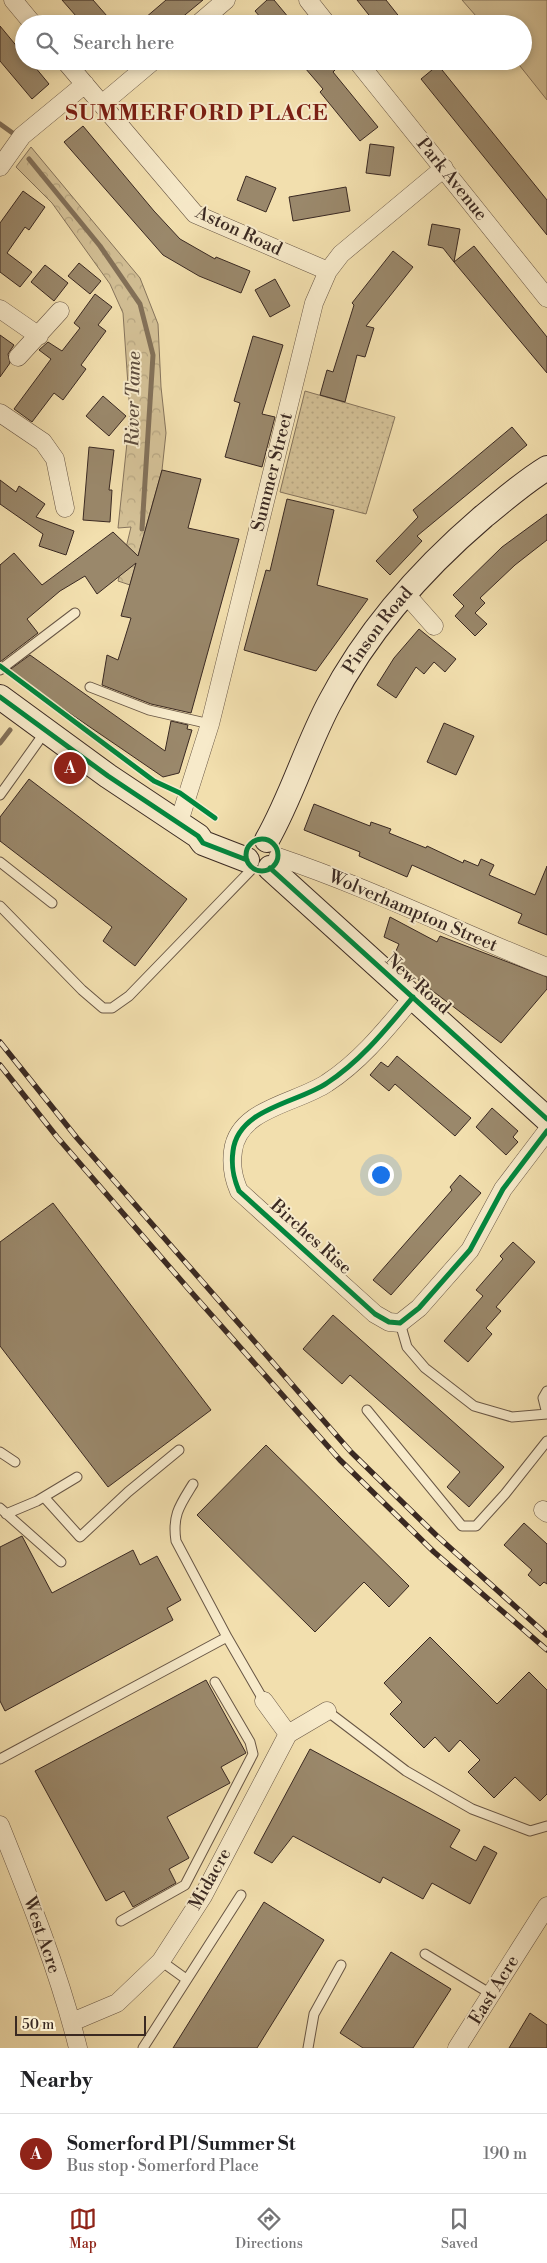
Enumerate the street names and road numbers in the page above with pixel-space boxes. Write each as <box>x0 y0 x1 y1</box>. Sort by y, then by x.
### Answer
street label: Park Avenue <box>411 133 493 225</box>
street label: Aston Road <box>191 201 287 261</box>
street label: Summer Street <box>246 410 298 534</box>
street label: Pinson Road <box>337 581 418 678</box>
street label: Wolverhampton Street <box>324 865 502 957</box>
street label: New Road <box>381 949 456 1020</box>
street label: Birches Rise <box>265 1194 357 1280</box>
street label: Midacre <box>184 1844 236 1914</box>
street label: West Acre <box>18 1892 66 1977</box>
street label: East Acre <box>464 1951 524 2029</box>

